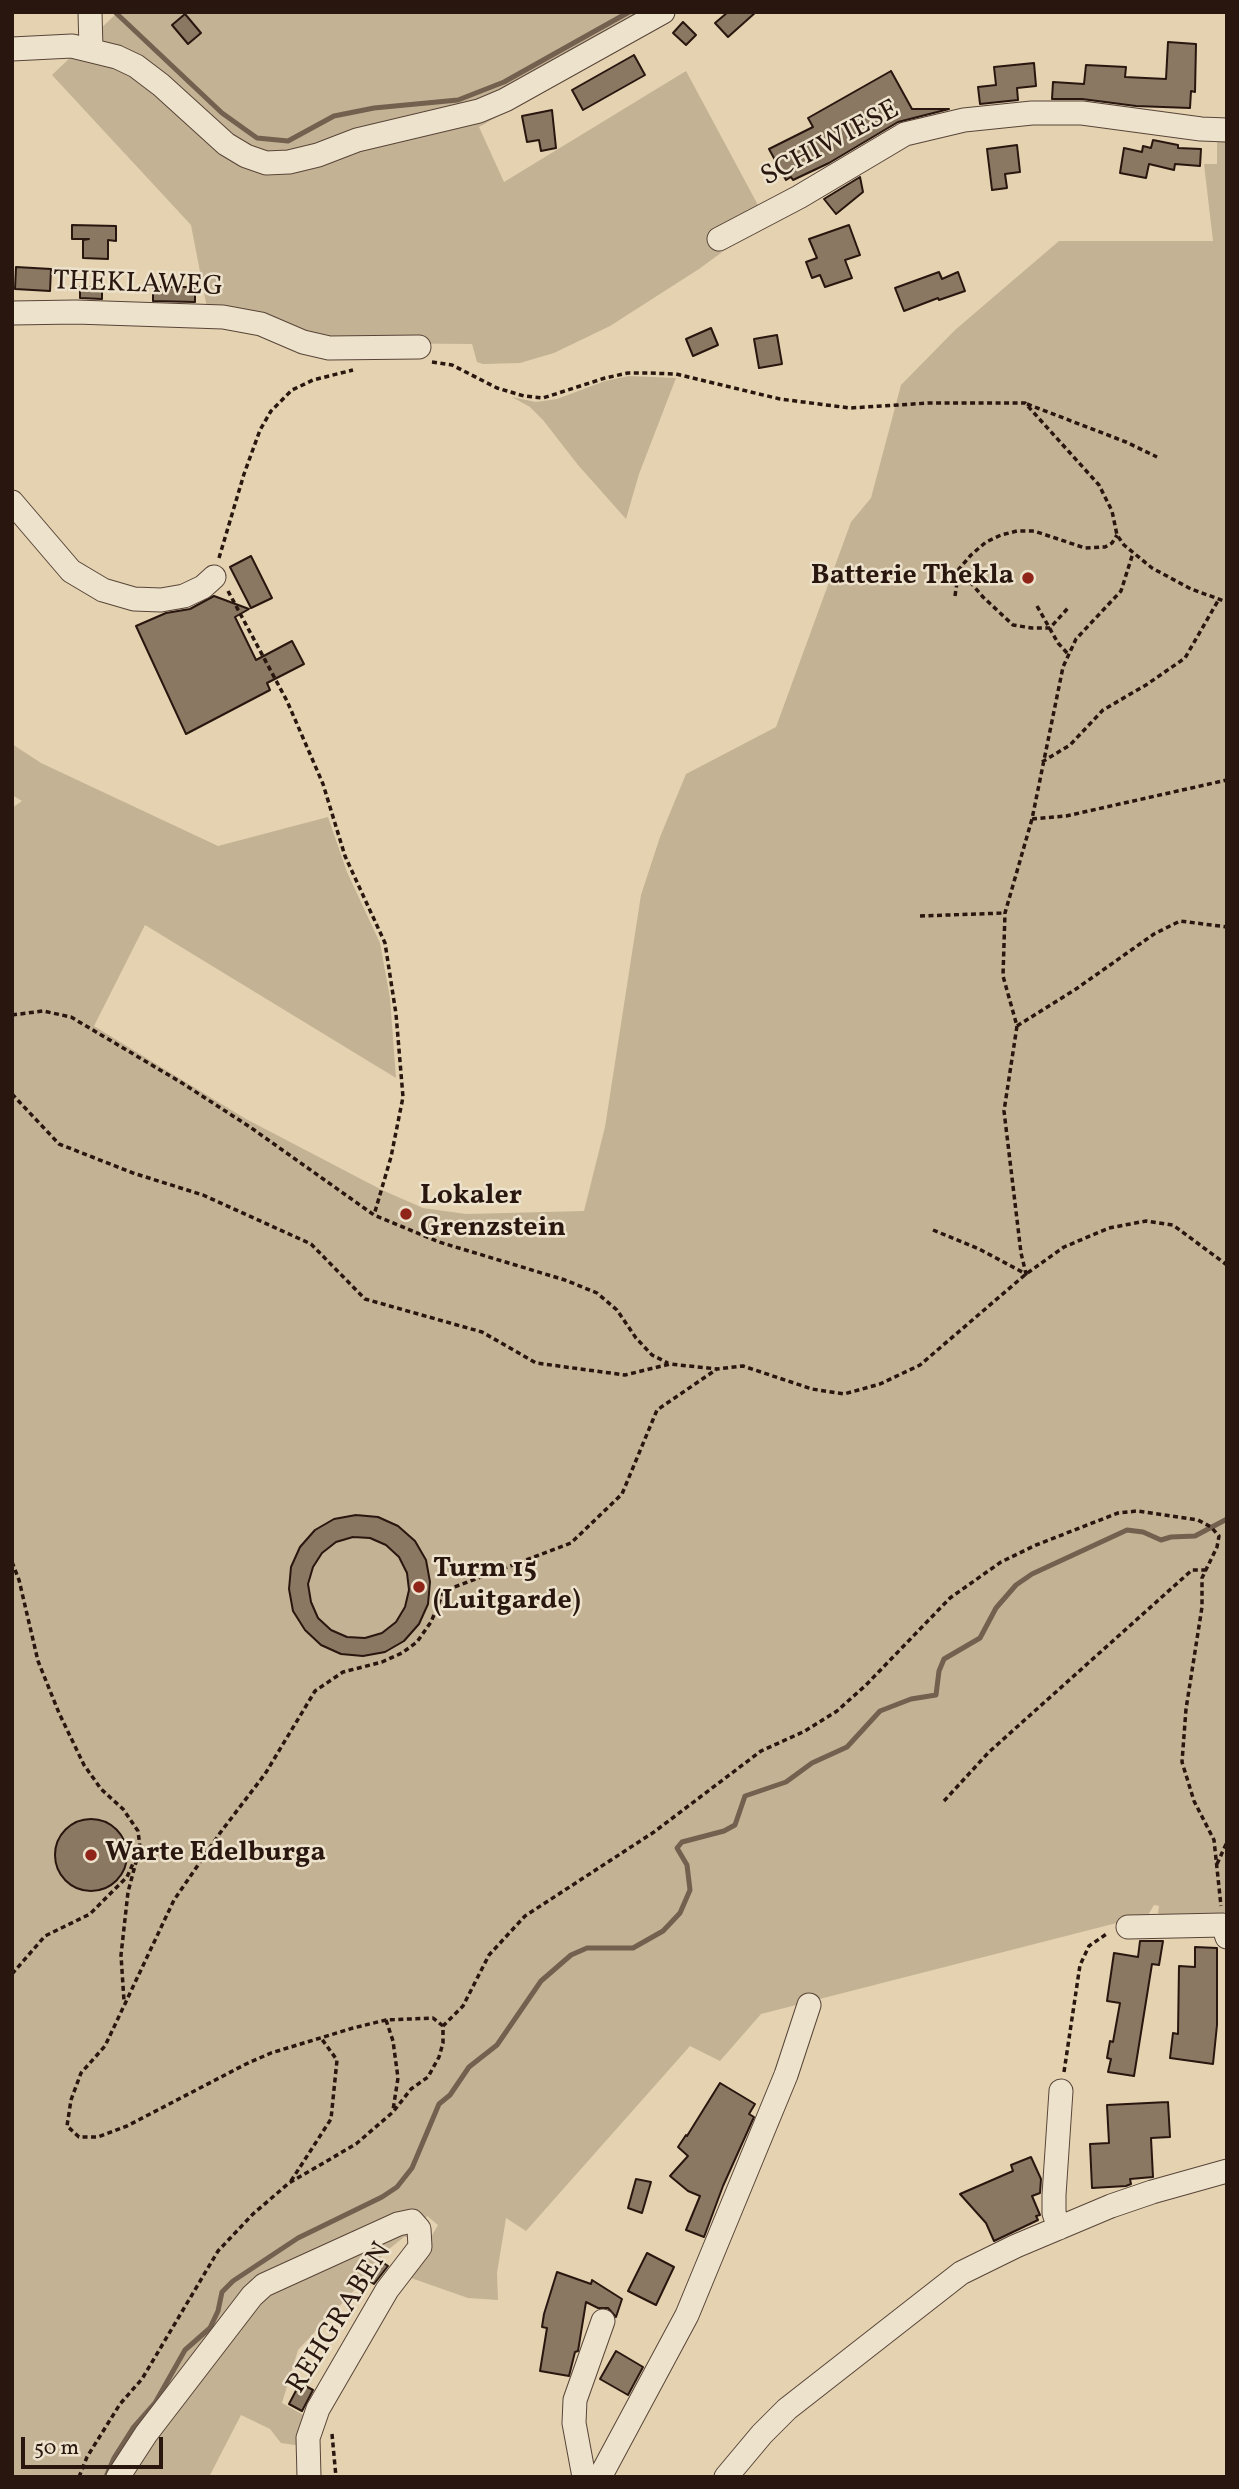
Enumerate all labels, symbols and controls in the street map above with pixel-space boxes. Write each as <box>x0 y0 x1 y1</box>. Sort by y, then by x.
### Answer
street label: SCHIWIESE <box>756 95 906 195</box>
street label: THEKLAWEG <box>52 266 224 306</box>
place label: Batterie Thekla <box>811 561 1014 595</box>
marker: Batterie Thekla <box>1020 570 1036 586</box>
place label: Lokaler Grenzstein <box>420 1181 566 1247</box>
marker: Lokaler Grenzstein <box>398 1206 414 1222</box>
place label: Turm 15 (Luitgarde) <box>433 1554 581 1620</box>
marker: Turm 15 (Luitgarde) <box>411 1579 427 1595</box>
place label: Warte Edelburga <box>105 1838 326 1872</box>
marker: Warte Edelburga <box>83 1847 99 1863</box>
street label: REHGRABEN <box>281 2237 401 2401</box>
scale bar <box>24 2422 166 2466</box>
text: 50 m <box>34 2434 79 2463</box>

